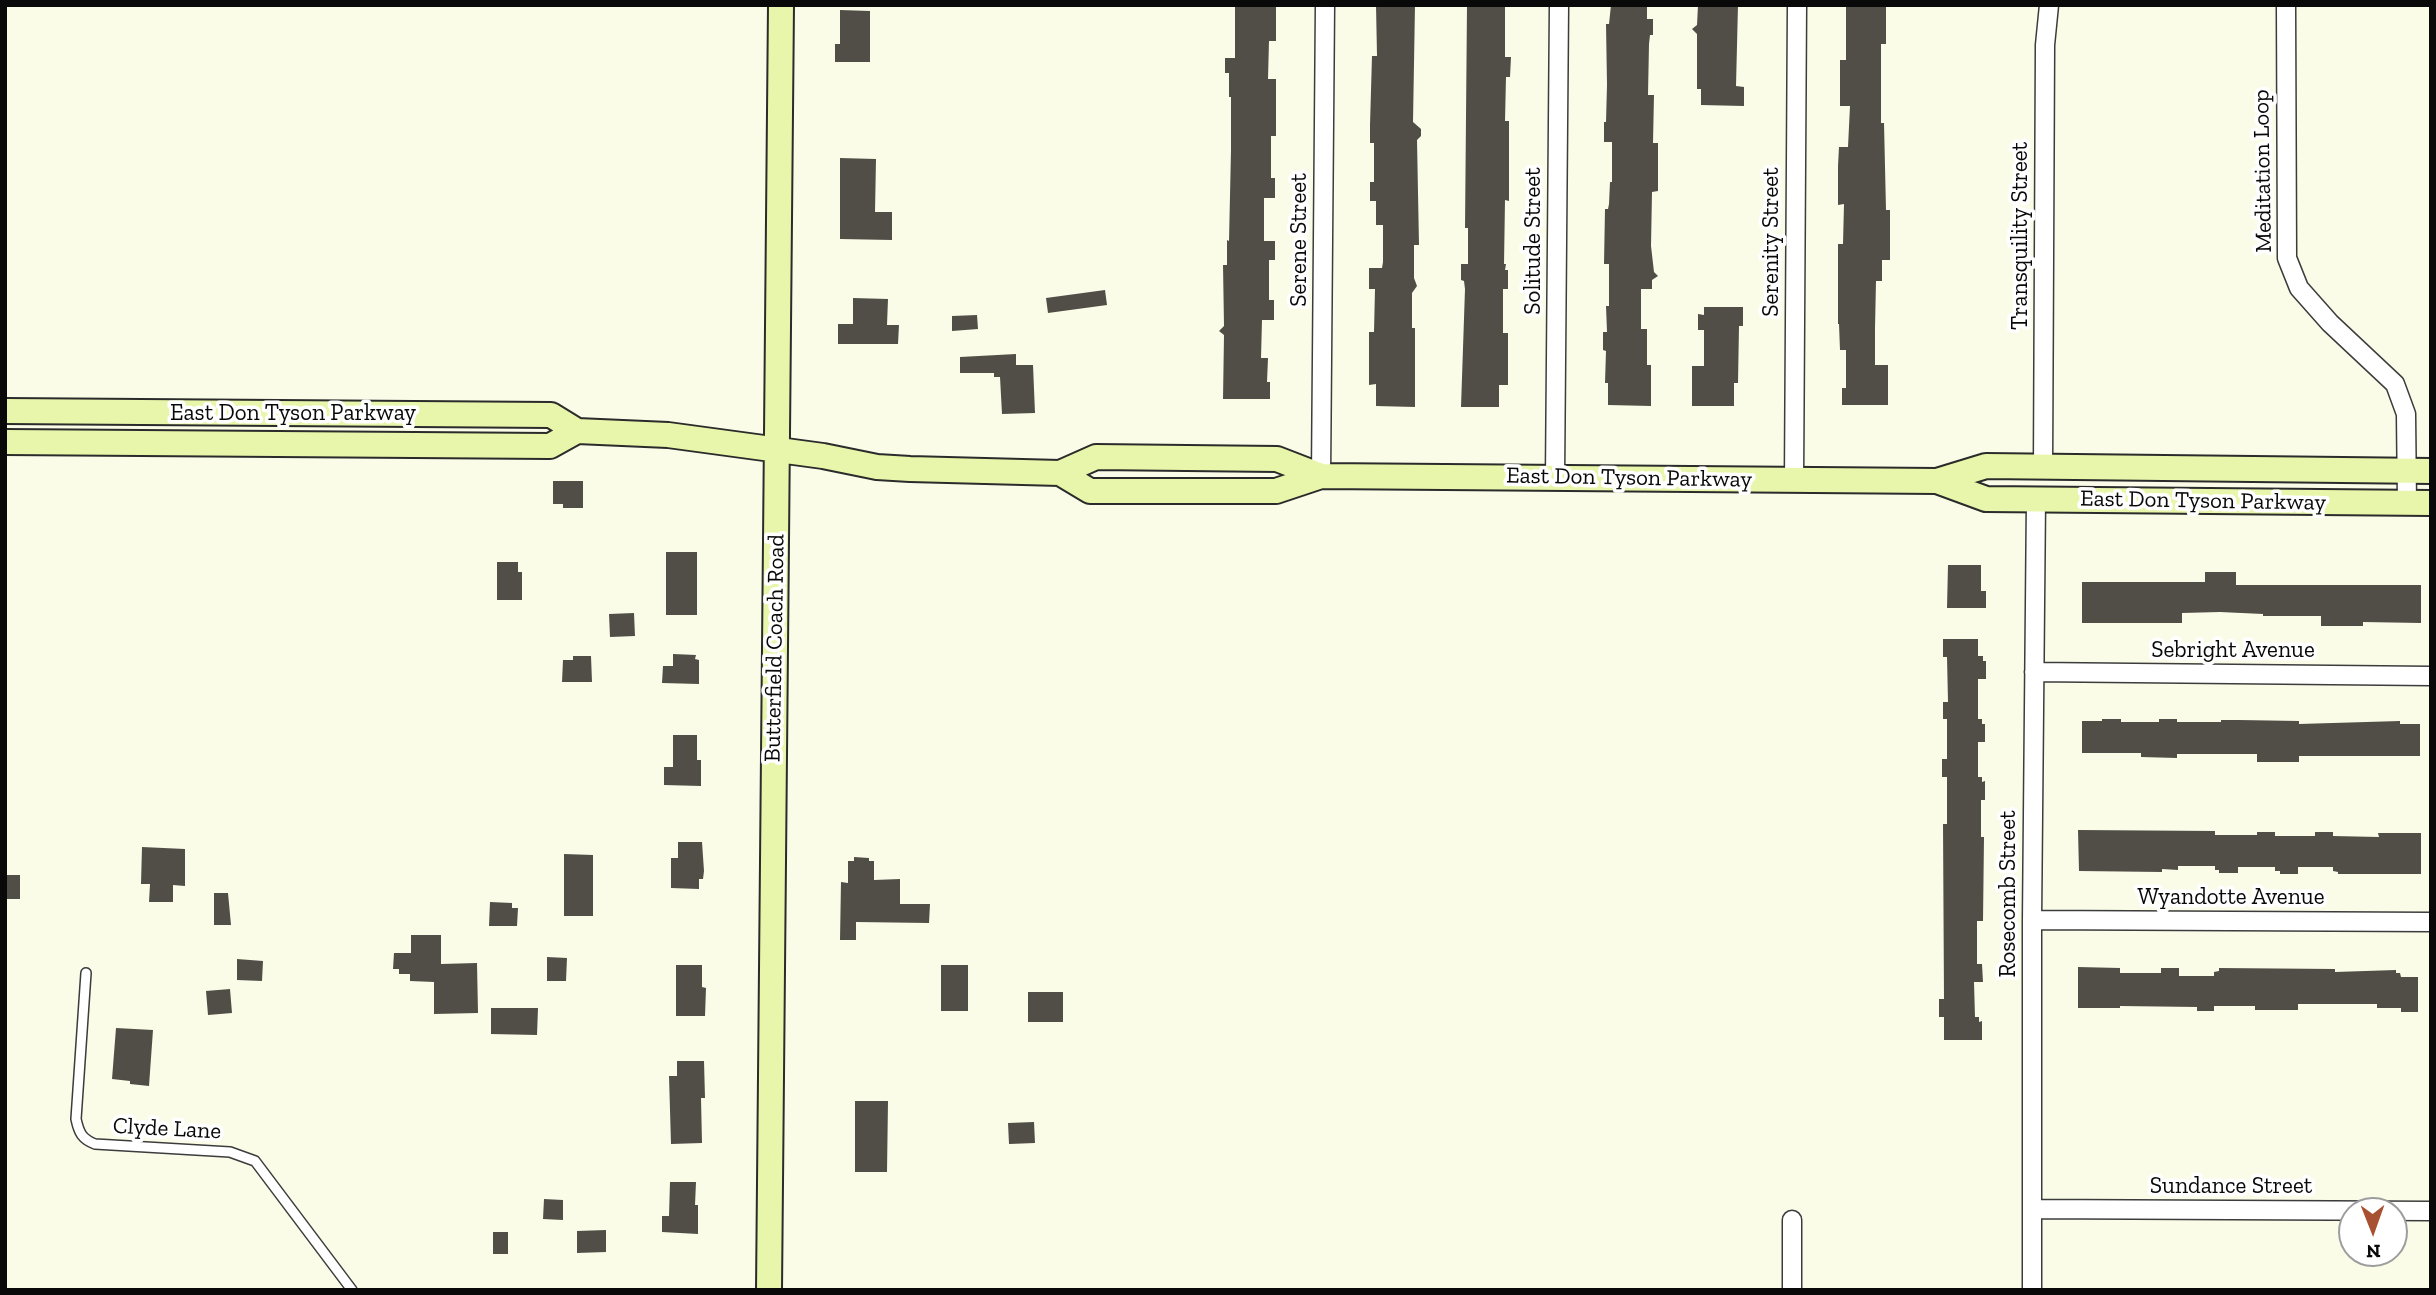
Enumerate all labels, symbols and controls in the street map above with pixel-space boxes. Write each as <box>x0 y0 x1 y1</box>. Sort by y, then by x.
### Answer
street label: Meditation Loop <box>2248 89 2278 253</box>
street label: Transquility Street <box>2006 142 2034 330</box>
street label: Solitude Street <box>1519 167 1547 315</box>
street label: Serenity Street <box>1757 167 1785 317</box>
street label: Serene Street <box>1285 173 1313 307</box>
street label: East Don Tyson Parkway <box>170 399 416 427</box>
street label: East Don Tyson Parkway <box>1506 462 1752 494</box>
street label: East Don Tyson Parkway <box>2080 485 2326 517</box>
street label: Butterfield Coach Road <box>759 534 791 762</box>
street label: Sebright Avenue <box>2151 636 2315 664</box>
street label: Rosecomb Street <box>1994 811 2022 977</box>
street label: Wyandotte Avenue <box>2137 883 2325 911</box>
street label: Clyde Lane <box>112 1112 222 1146</box>
street label: Sundance Street <box>2150 1172 2312 1200</box>
north arrow <box>2338 1197 2408 1267</box>
text: N <box>2366 1240 2381 1263</box>

